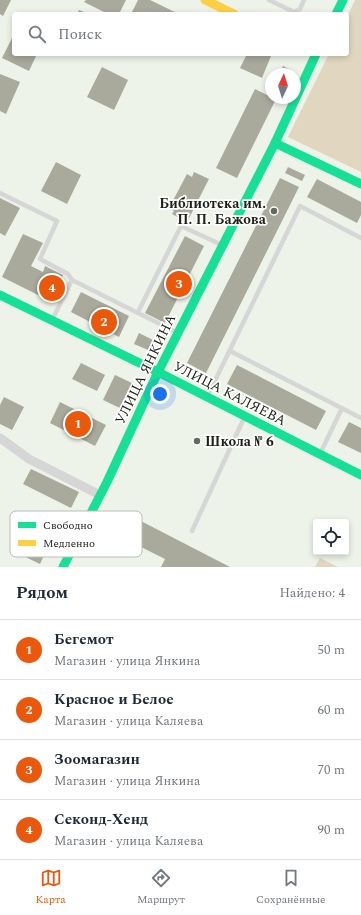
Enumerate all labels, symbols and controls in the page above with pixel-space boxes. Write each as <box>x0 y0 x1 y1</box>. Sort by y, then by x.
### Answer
search box <box>12 12 349 56</box>
icon: search <box>26 23 48 45</box>
text: Поиск <box>58 23 102 46</box>
north arrow <box>265 68 301 104</box>
place label: Библиотека им. П. П. Бажова <box>159 193 267 230</box>
marker: Библиотека им. П. П. Бажова <box>269 206 279 216</box>
pin: 3 <box>166 269 192 299</box>
pin: 4 <box>39 273 65 303</box>
pin: 2 <box>91 307 117 337</box>
street label: УЛИЦА ЯНКИНА <box>110 310 182 428</box>
street label: УЛИЦА КАЛЯЕВА <box>169 356 290 431</box>
your location <box>150 384 170 404</box>
pin: 1 <box>65 409 91 439</box>
place label: Школа № 6 <box>205 431 274 452</box>
marker: Школа № 6 <box>192 436 202 446</box>
legend <box>10 511 142 557</box>
text: Свободно <box>43 517 93 534</box>
map controls <box>313 519 349 555</box>
button: locate <box>313 519 349 555</box>
text: Медленно <box>43 535 95 552</box>
text: Рядом <box>16 580 68 606</box>
text: Найдено: 4 <box>279 583 345 603</box>
text: Бегемот <box>54 628 114 651</box>
text: 1 <box>25 640 33 660</box>
text: 50 m <box>318 640 345 660</box>
text: Магазин · улица Янкина <box>54 651 200 671</box>
text: Красное и Белое <box>54 688 174 711</box>
text: 2 <box>25 700 33 720</box>
text: 60 m <box>318 700 345 720</box>
text: Магазин · улица Каляева <box>54 711 203 731</box>
text: Зоомагазин <box>54 748 140 771</box>
text: 3 <box>25 760 33 780</box>
text: 70 m <box>318 760 345 780</box>
text: Магазин · улица Янкина <box>54 771 200 791</box>
text: Секонд-Хенд <box>54 808 148 831</box>
text: 4 <box>25 820 33 840</box>
text: 90 m <box>318 820 345 840</box>
text: Магазин · улица Каляева <box>54 831 203 851</box>
tab: Карта <box>36 867 66 908</box>
tab: Маршрут <box>137 867 185 908</box>
tab: Сохранённые <box>256 867 325 908</box>

